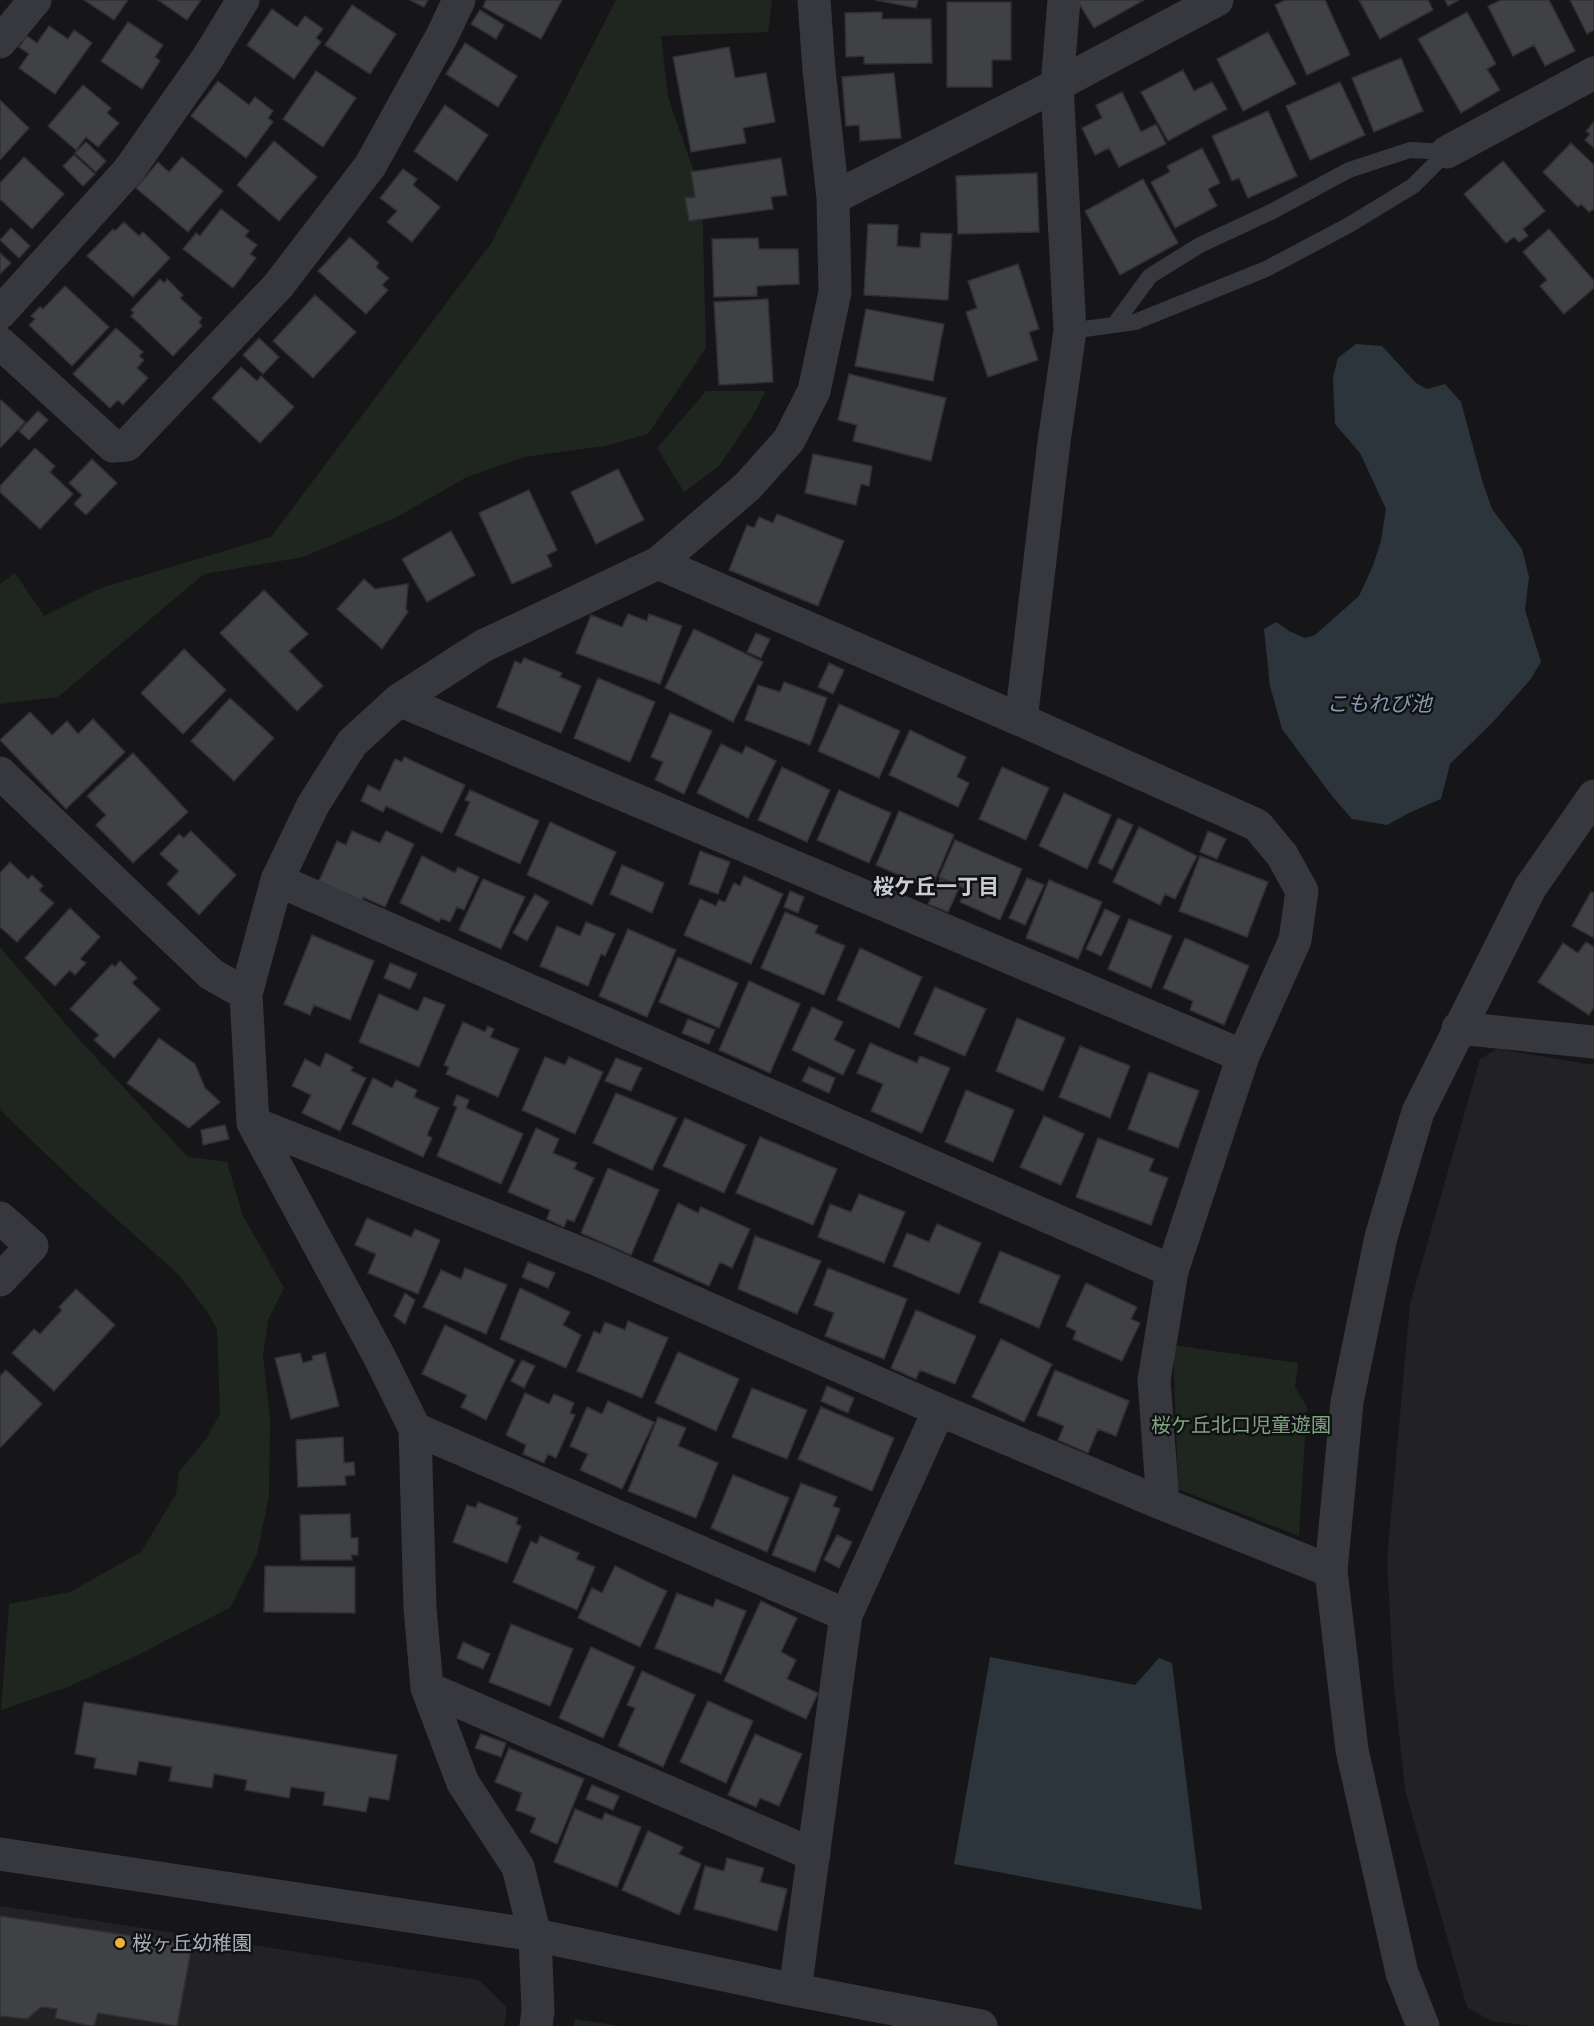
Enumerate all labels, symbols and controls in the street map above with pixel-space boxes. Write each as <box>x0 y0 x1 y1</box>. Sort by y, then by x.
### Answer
water label: こもれび池 <box>1327 692 1433 717</box>
district label: 桜ケ丘一丁目 <box>873 875 999 900</box>
park label: 桜ケ丘北口児童遊園 <box>1151 1414 1331 1438</box>
place label: 桜ヶ丘幼稚園 <box>132 1932 252 1956</box>
marker: 桜ヶ丘幼稚園 <box>113 1936 127 1950</box>

